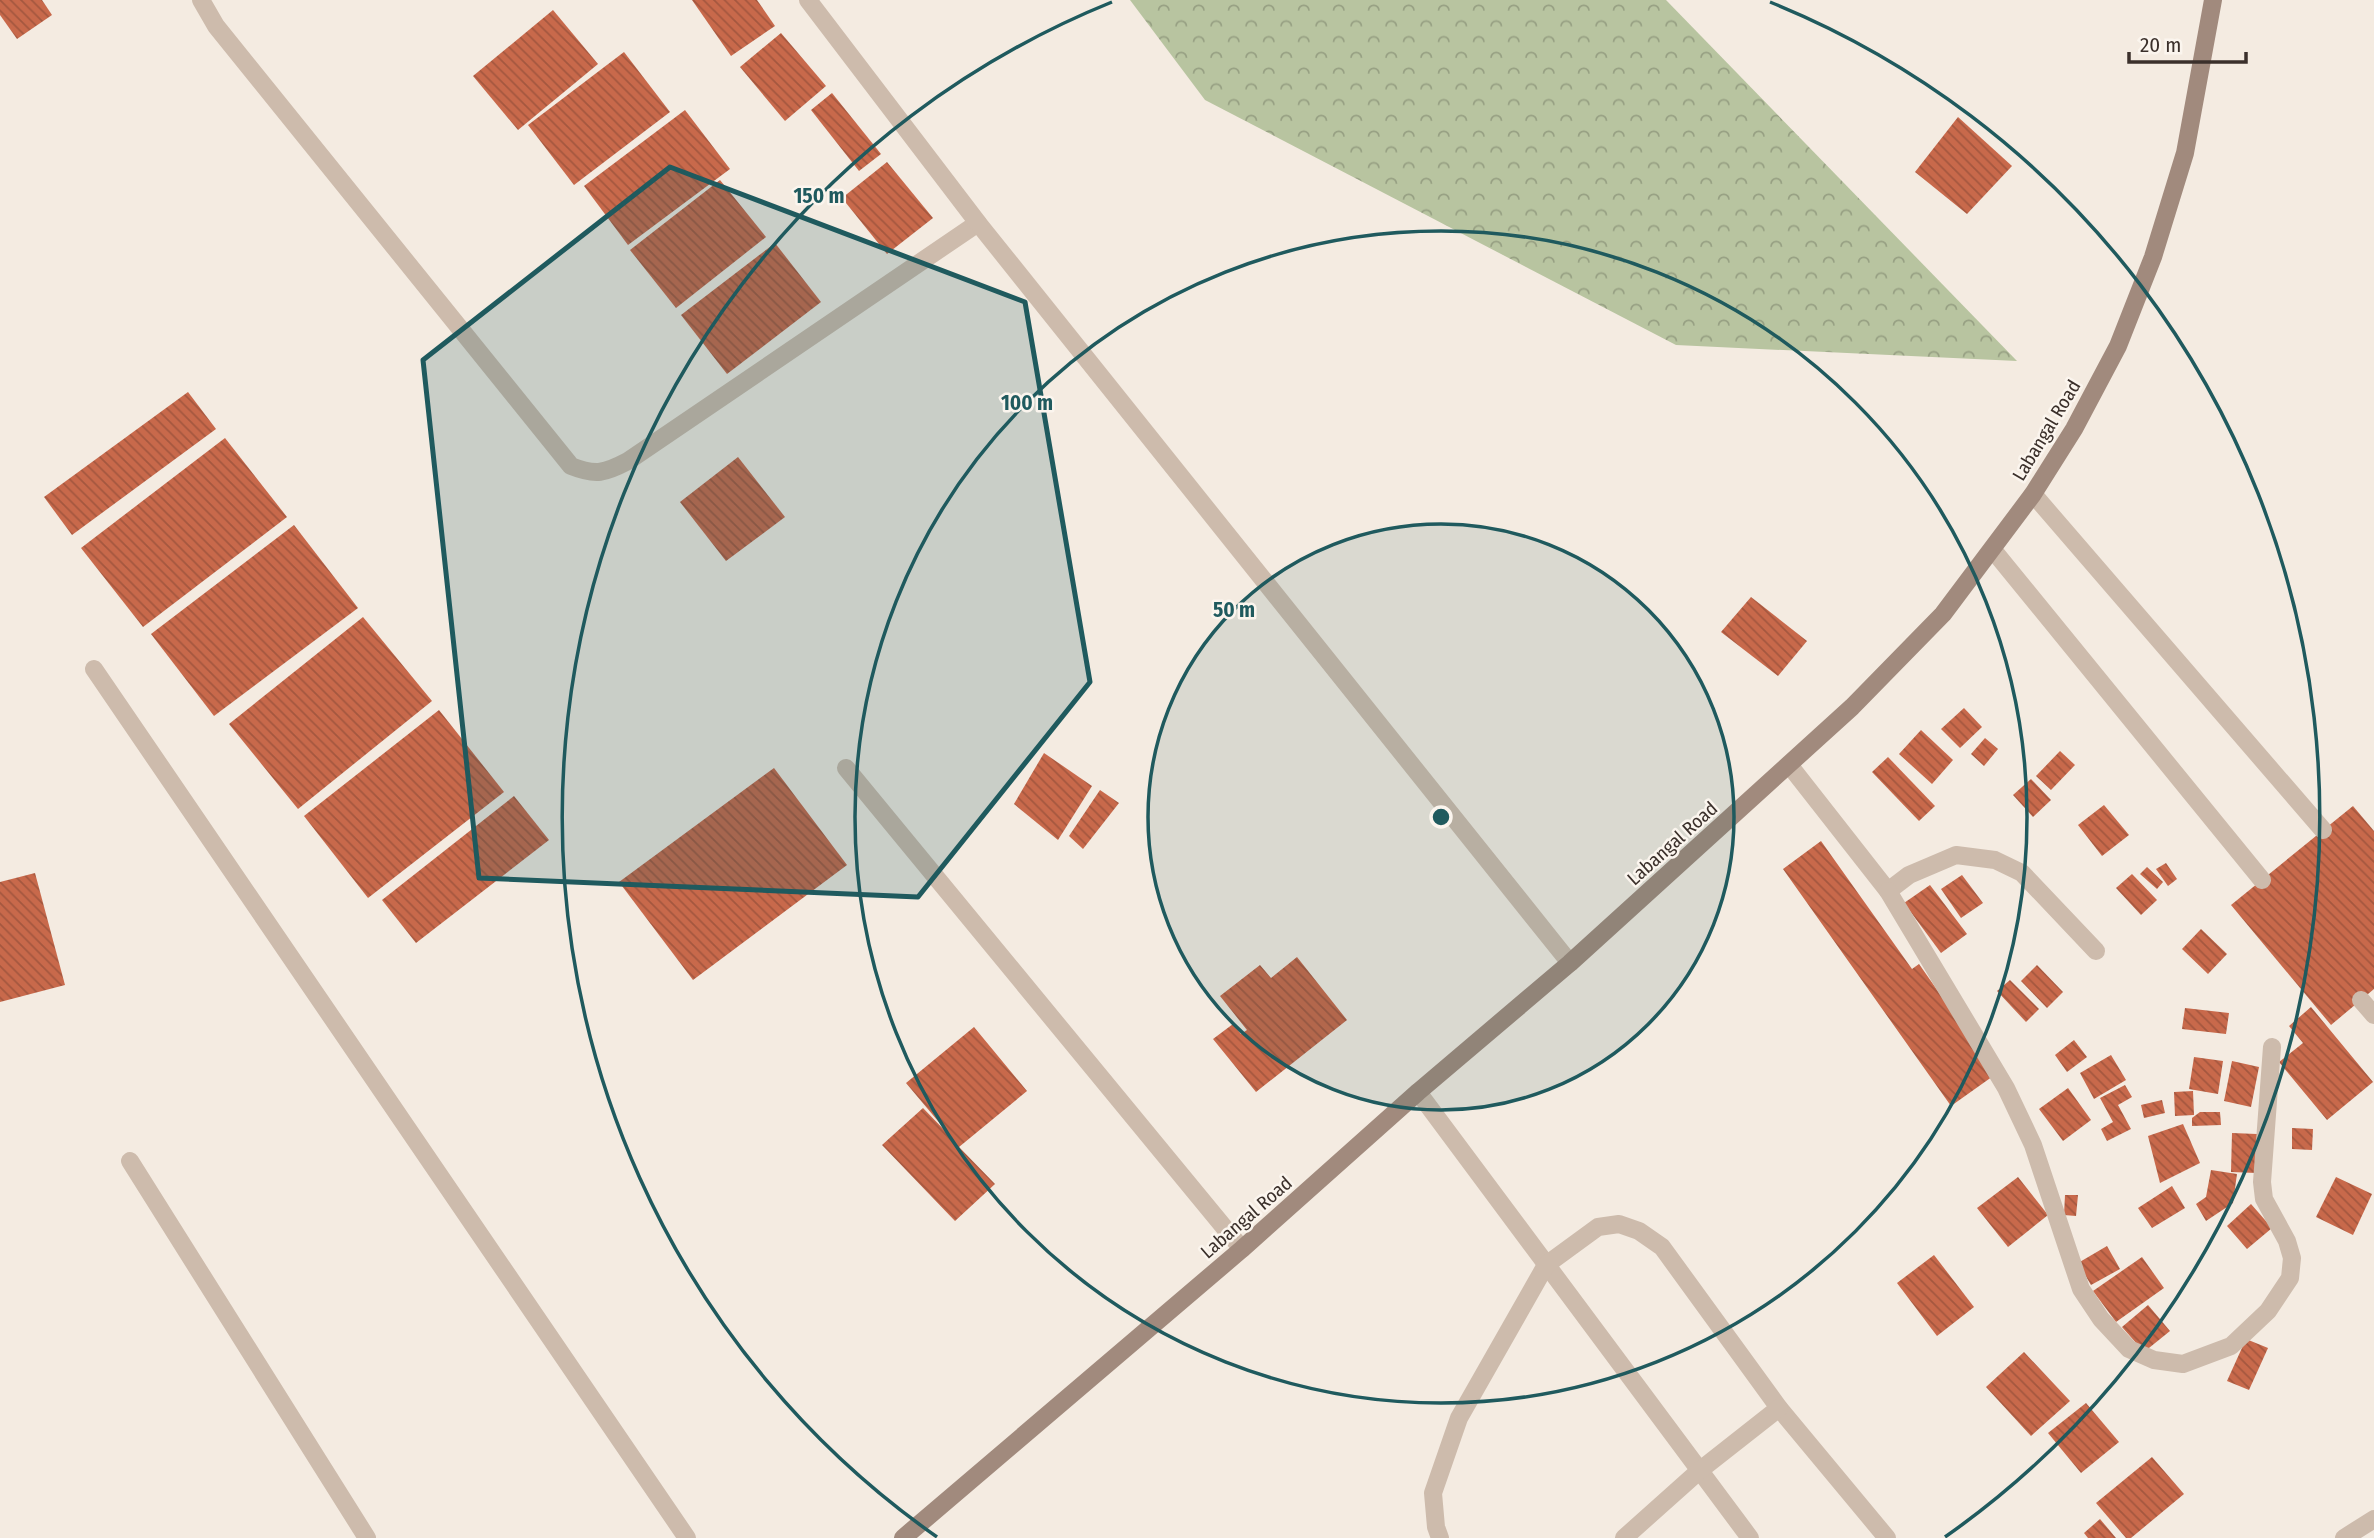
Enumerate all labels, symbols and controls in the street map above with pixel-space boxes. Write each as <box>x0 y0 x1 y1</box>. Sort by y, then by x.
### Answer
scale bar <box>2129 21 2246 65</box>
text: 20 m <box>2140 32 2181 58</box>
text: 150 m <box>793 183 845 209</box>
street label: Labangal Road <box>2007 376 2085 485</box>
text: 100 m <box>1001 390 1053 416</box>
text: 50 m <box>1213 597 1255 623</box>
street label: Labangal Road <box>1622 797 1722 890</box>
centre of rings <box>1429 805 1453 829</box>
street label: Labangal Road <box>1196 1171 1297 1263</box>

